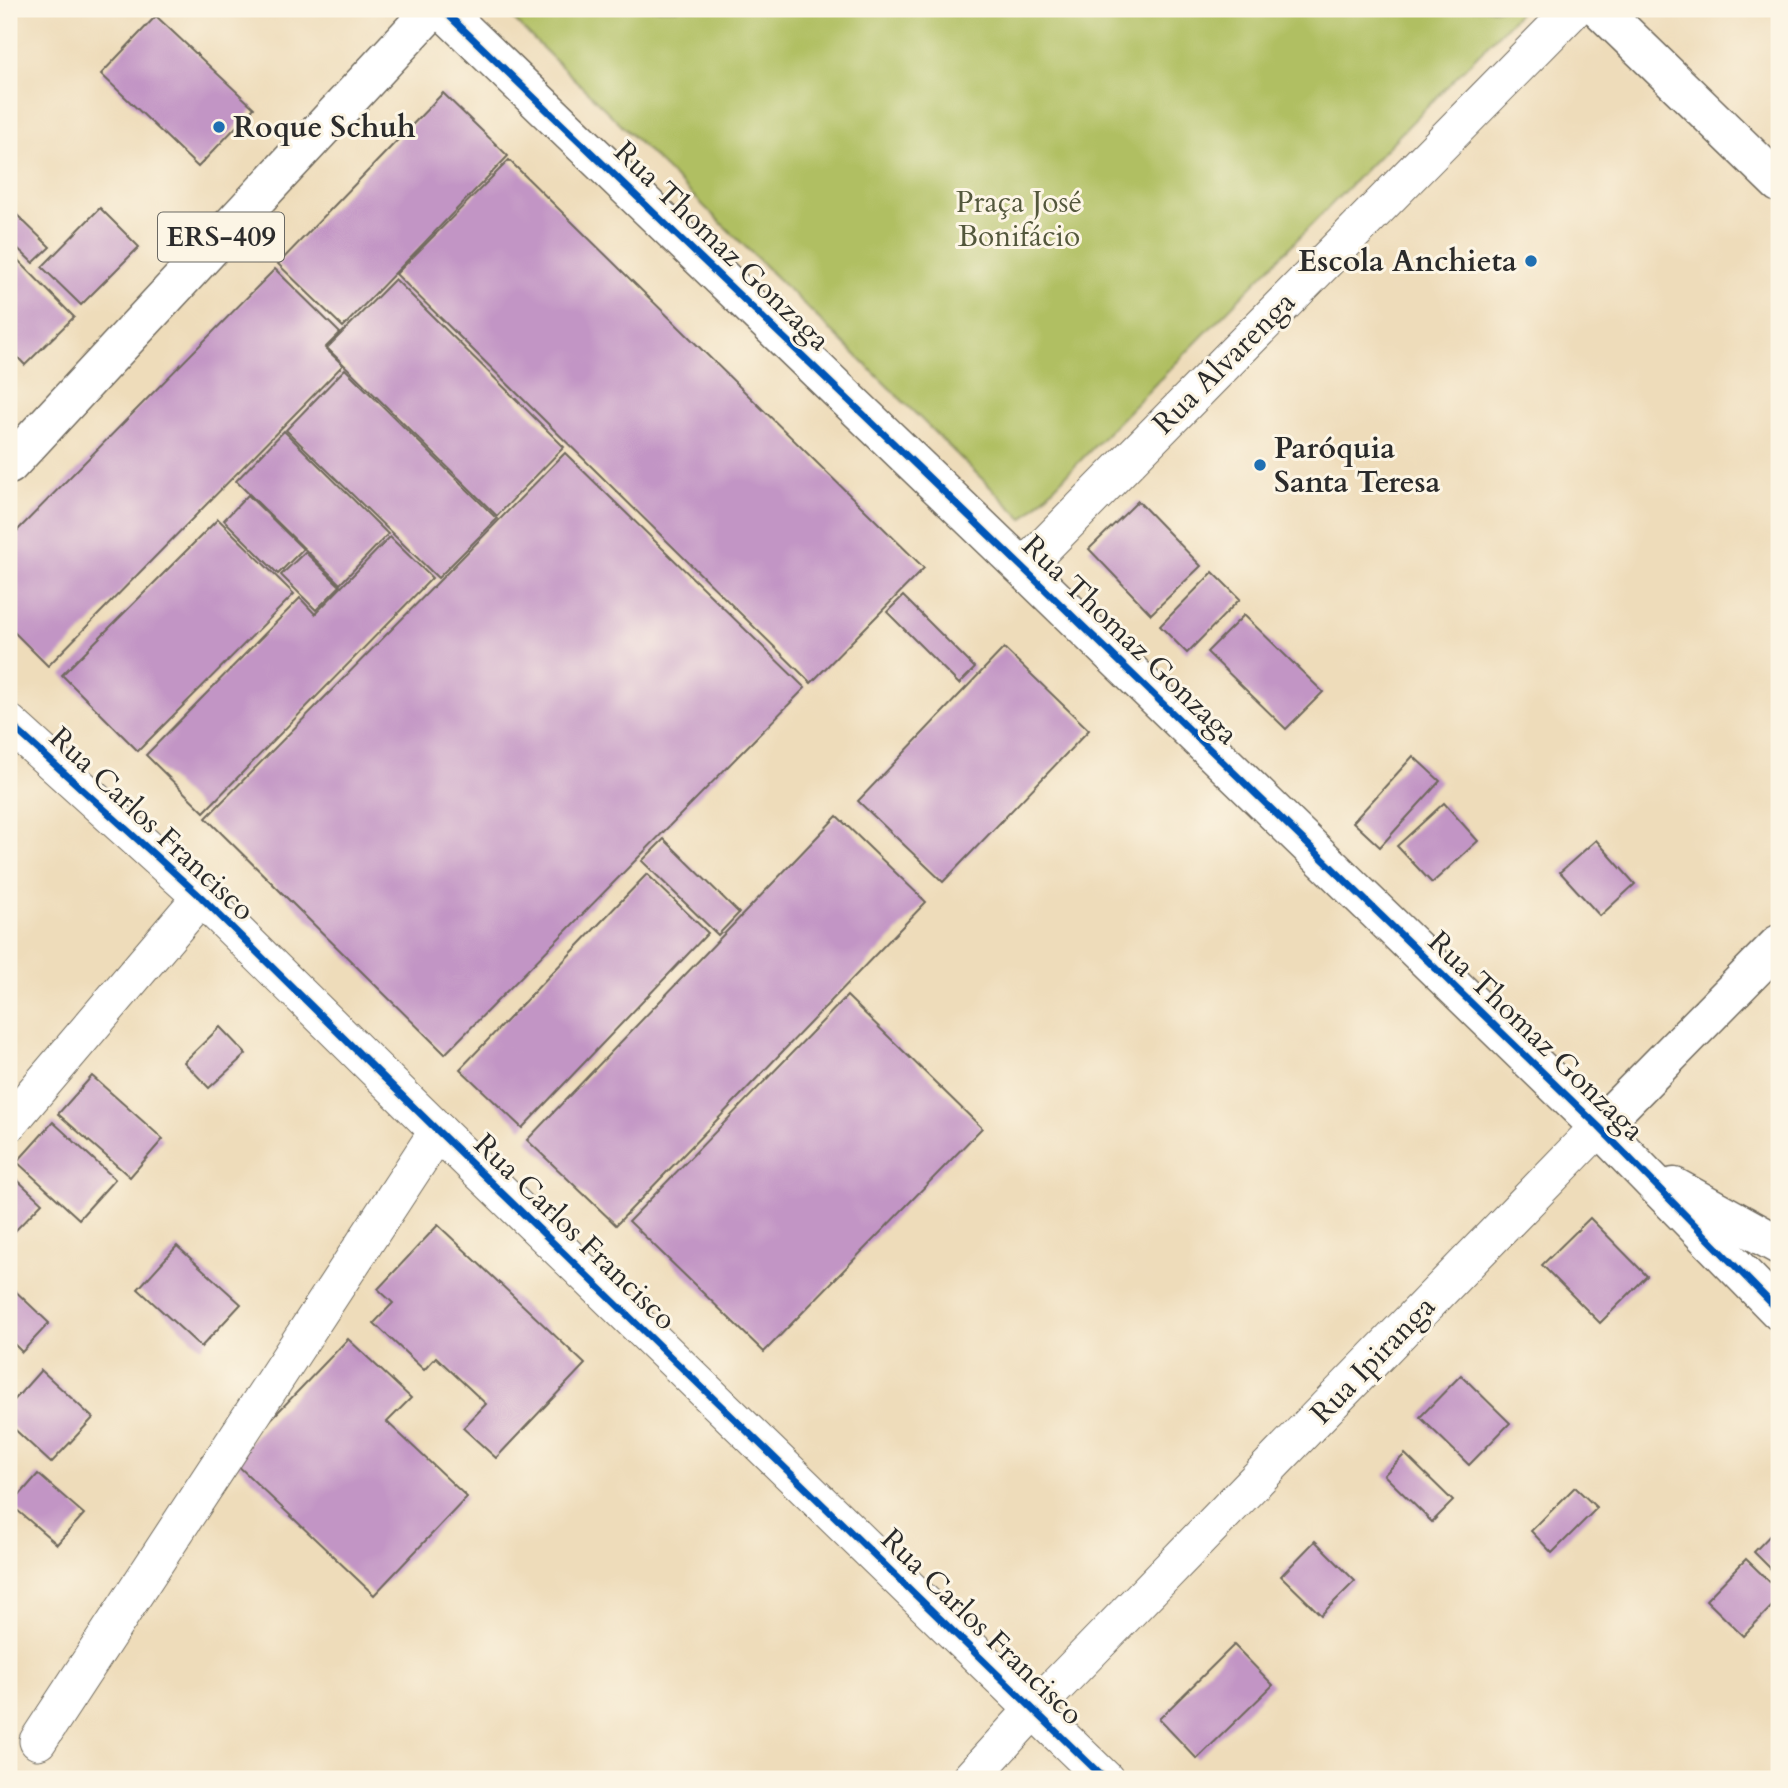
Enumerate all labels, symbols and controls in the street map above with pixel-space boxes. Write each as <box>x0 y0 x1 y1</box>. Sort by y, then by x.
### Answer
place label: Roque Schuh <box>233 107 416 148</box>
marker: Roque Schuh <box>211 119 227 135</box>
street label: Rua Thomaz Gonzaga <box>605 132 839 360</box>
park label: Praça José Bonifácio <box>956 182 1082 257</box>
road number: ERS-409 <box>158 212 284 262</box>
place label: Escola Anchieta <box>1298 241 1517 282</box>
marker: Escola Anchieta <box>1523 253 1539 269</box>
street label: Rua Alvarenga <box>1143 282 1305 444</box>
place label: Paróquia Santa Teresa <box>1274 428 1441 503</box>
marker: Paróquia Santa Teresa <box>1252 457 1268 473</box>
street label: Rua Thomaz Gonzaga <box>1013 526 1247 754</box>
street label: Rua Carlos Francisco <box>40 718 264 930</box>
street label: Rua Thomaz Gonzaga <box>1419 922 1653 1150</box>
street label: Rua Carlos Francisco <box>465 1124 685 1340</box>
street label: Rua Ipiranga <box>1301 1287 1445 1433</box>
street label: Rua Carlos Francisco <box>872 1519 1092 1735</box>

